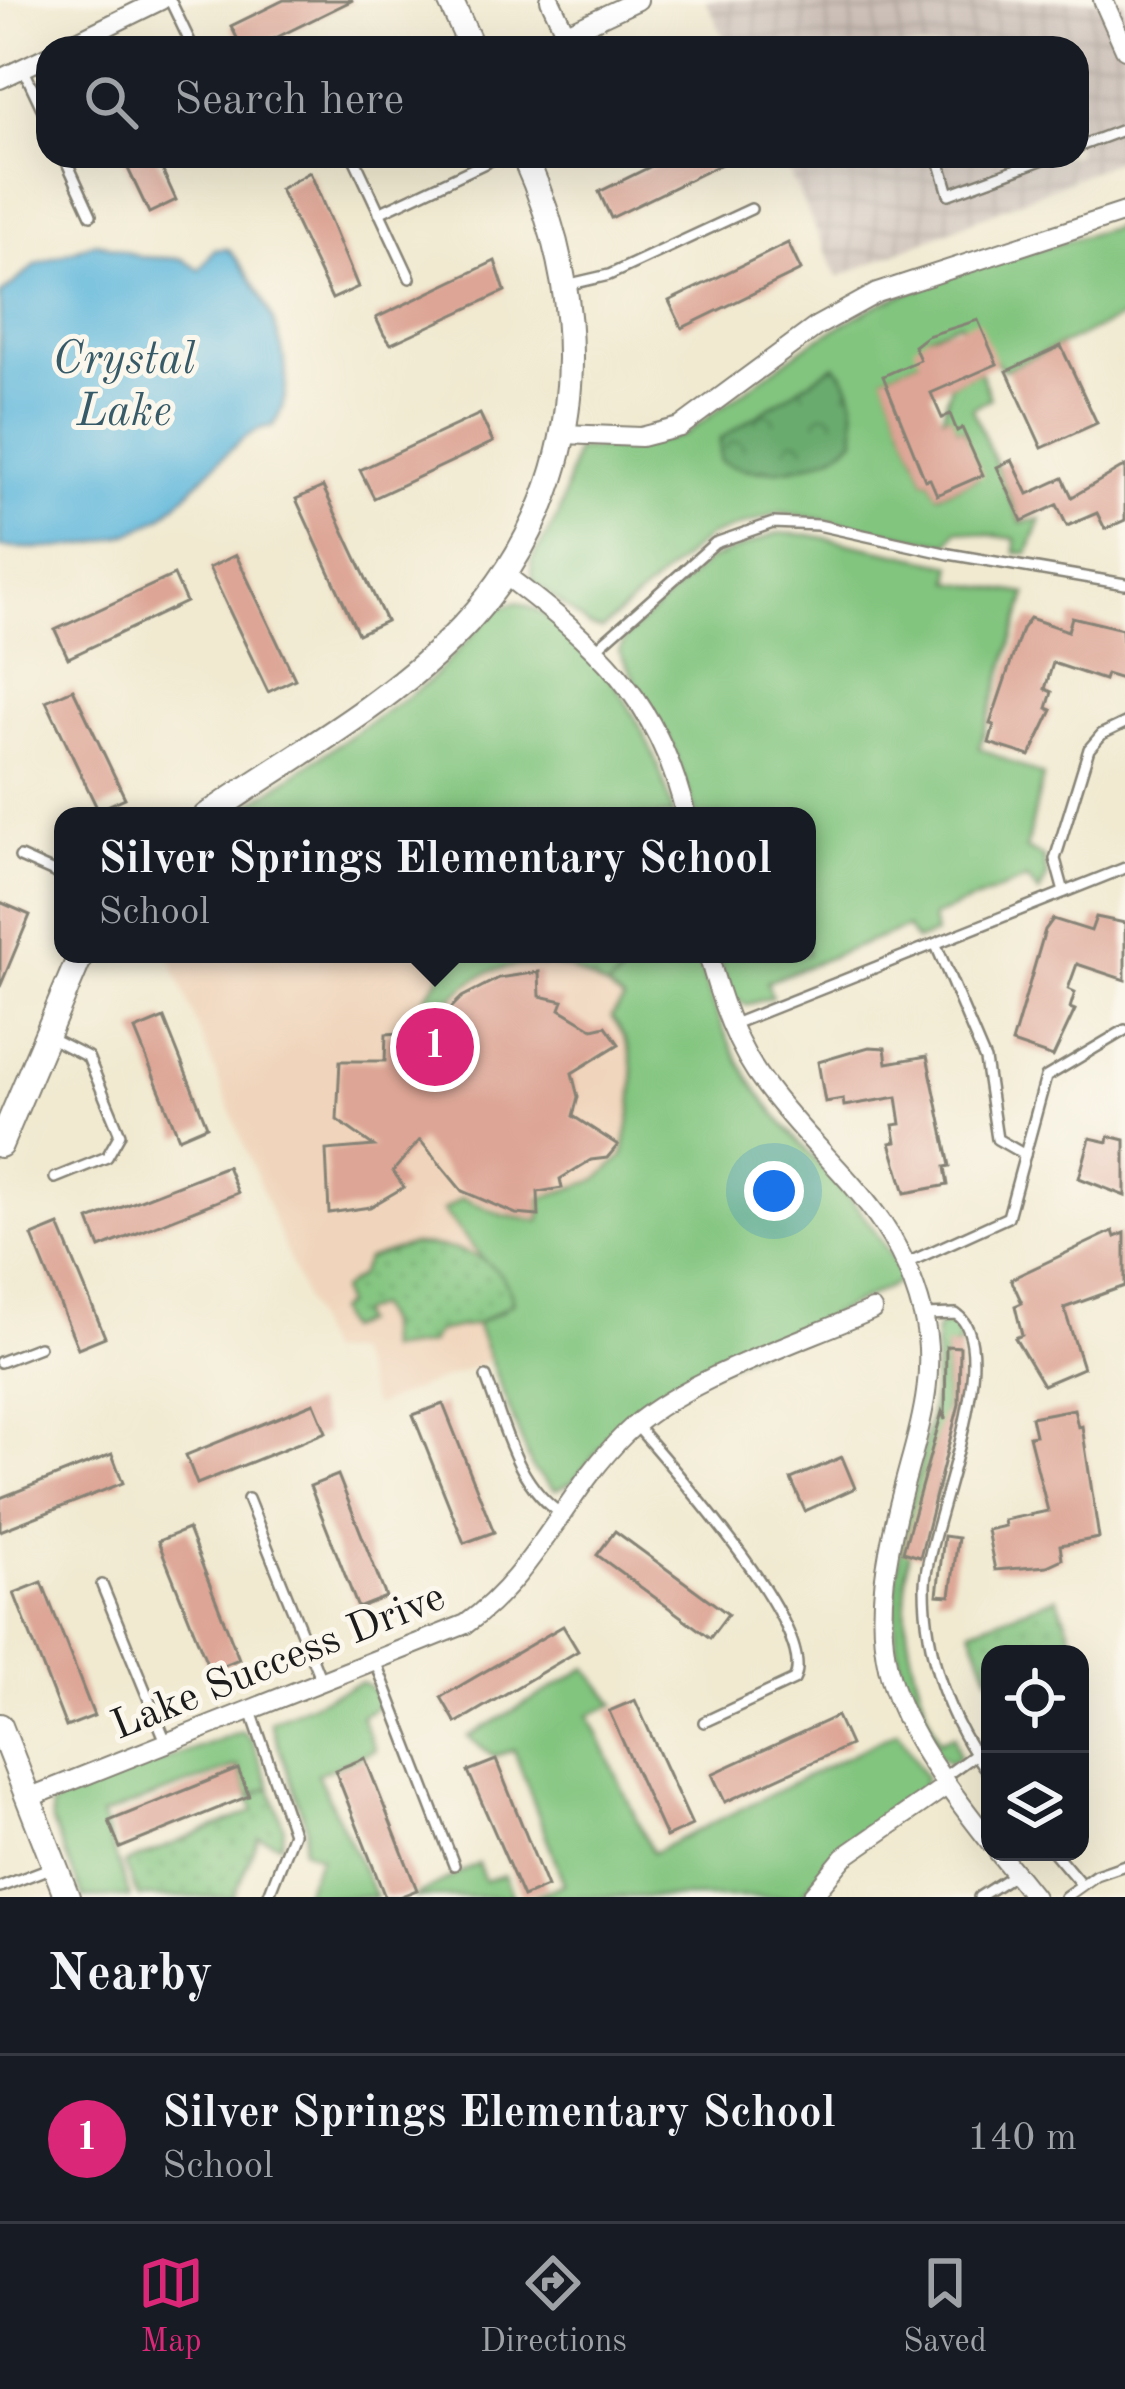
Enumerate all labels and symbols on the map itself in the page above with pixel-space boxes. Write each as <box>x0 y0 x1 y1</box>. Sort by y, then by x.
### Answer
water label: Crystal Lake <box>52 338 196 436</box>
pin: 1 <box>396 1002 474 1092</box>
your location <box>744 1161 804 1221</box>
street label: Lake Success Drive <box>106 1577 451 1749</box>

